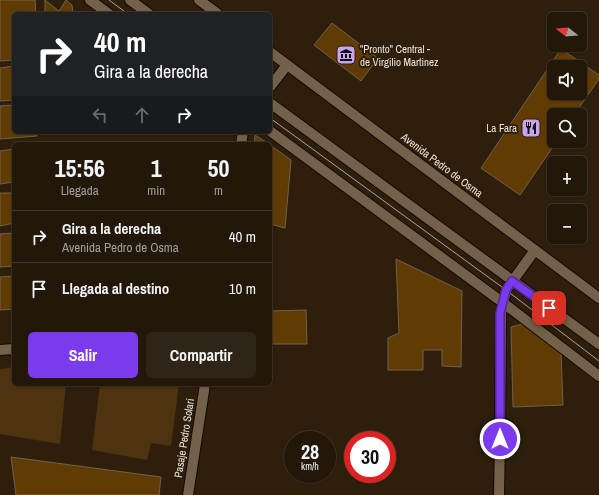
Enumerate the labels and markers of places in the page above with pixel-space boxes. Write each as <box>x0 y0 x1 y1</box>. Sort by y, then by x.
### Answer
place label: "Pronto" Central - de Virgilio Martinez <box>360 42 439 69</box>
museum icon: "Pronto" Central - de Virgilio Martinez <box>335 44 357 66</box>
restaurant icon: La Fara <box>520 117 542 139</box>
place label: La Fara <box>486 121 517 135</box>
pin <box>532 291 566 325</box>

